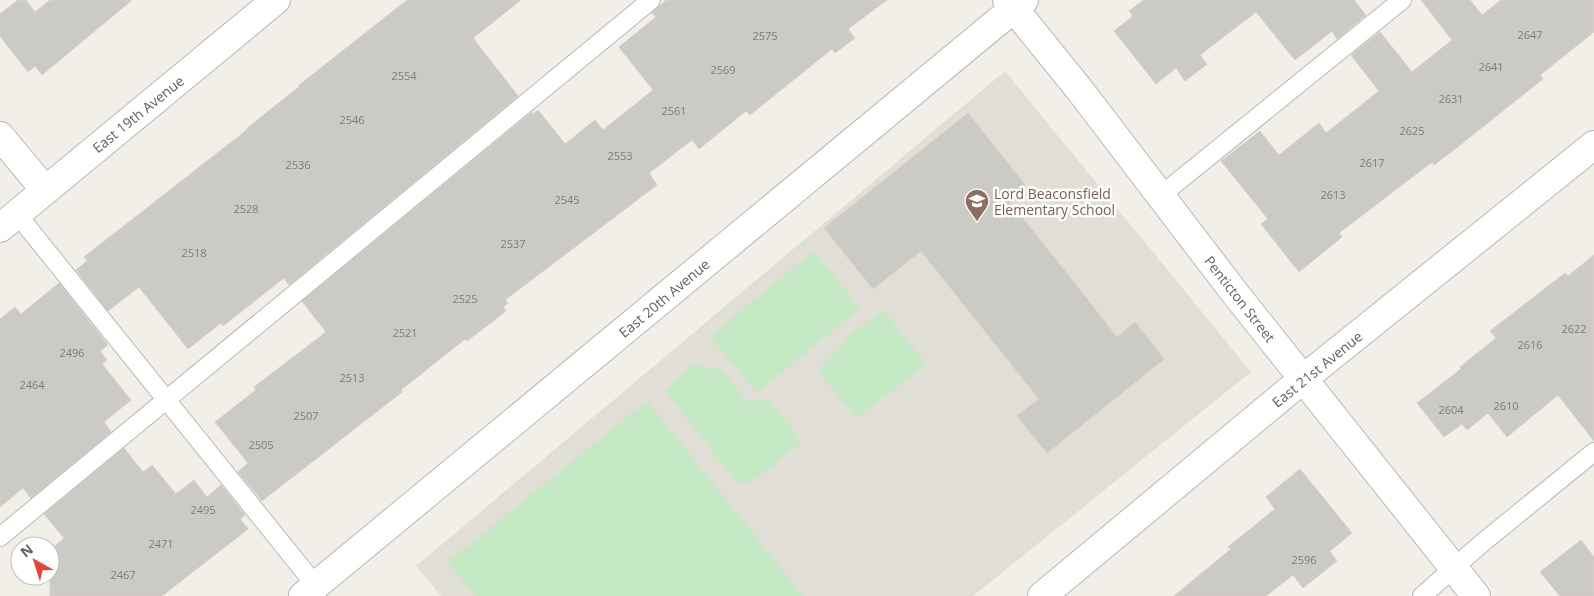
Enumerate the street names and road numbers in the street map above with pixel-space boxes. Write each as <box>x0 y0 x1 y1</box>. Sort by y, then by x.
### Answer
street label: East 19th Avenue <box>88 71 188 157</box>
street label: Penticton Street <box>1200 252 1280 346</box>
street label: East 20th Avenue <box>615 254 713 342</box>
street label: East 21st Avenue <box>1268 327 1366 411</box>

